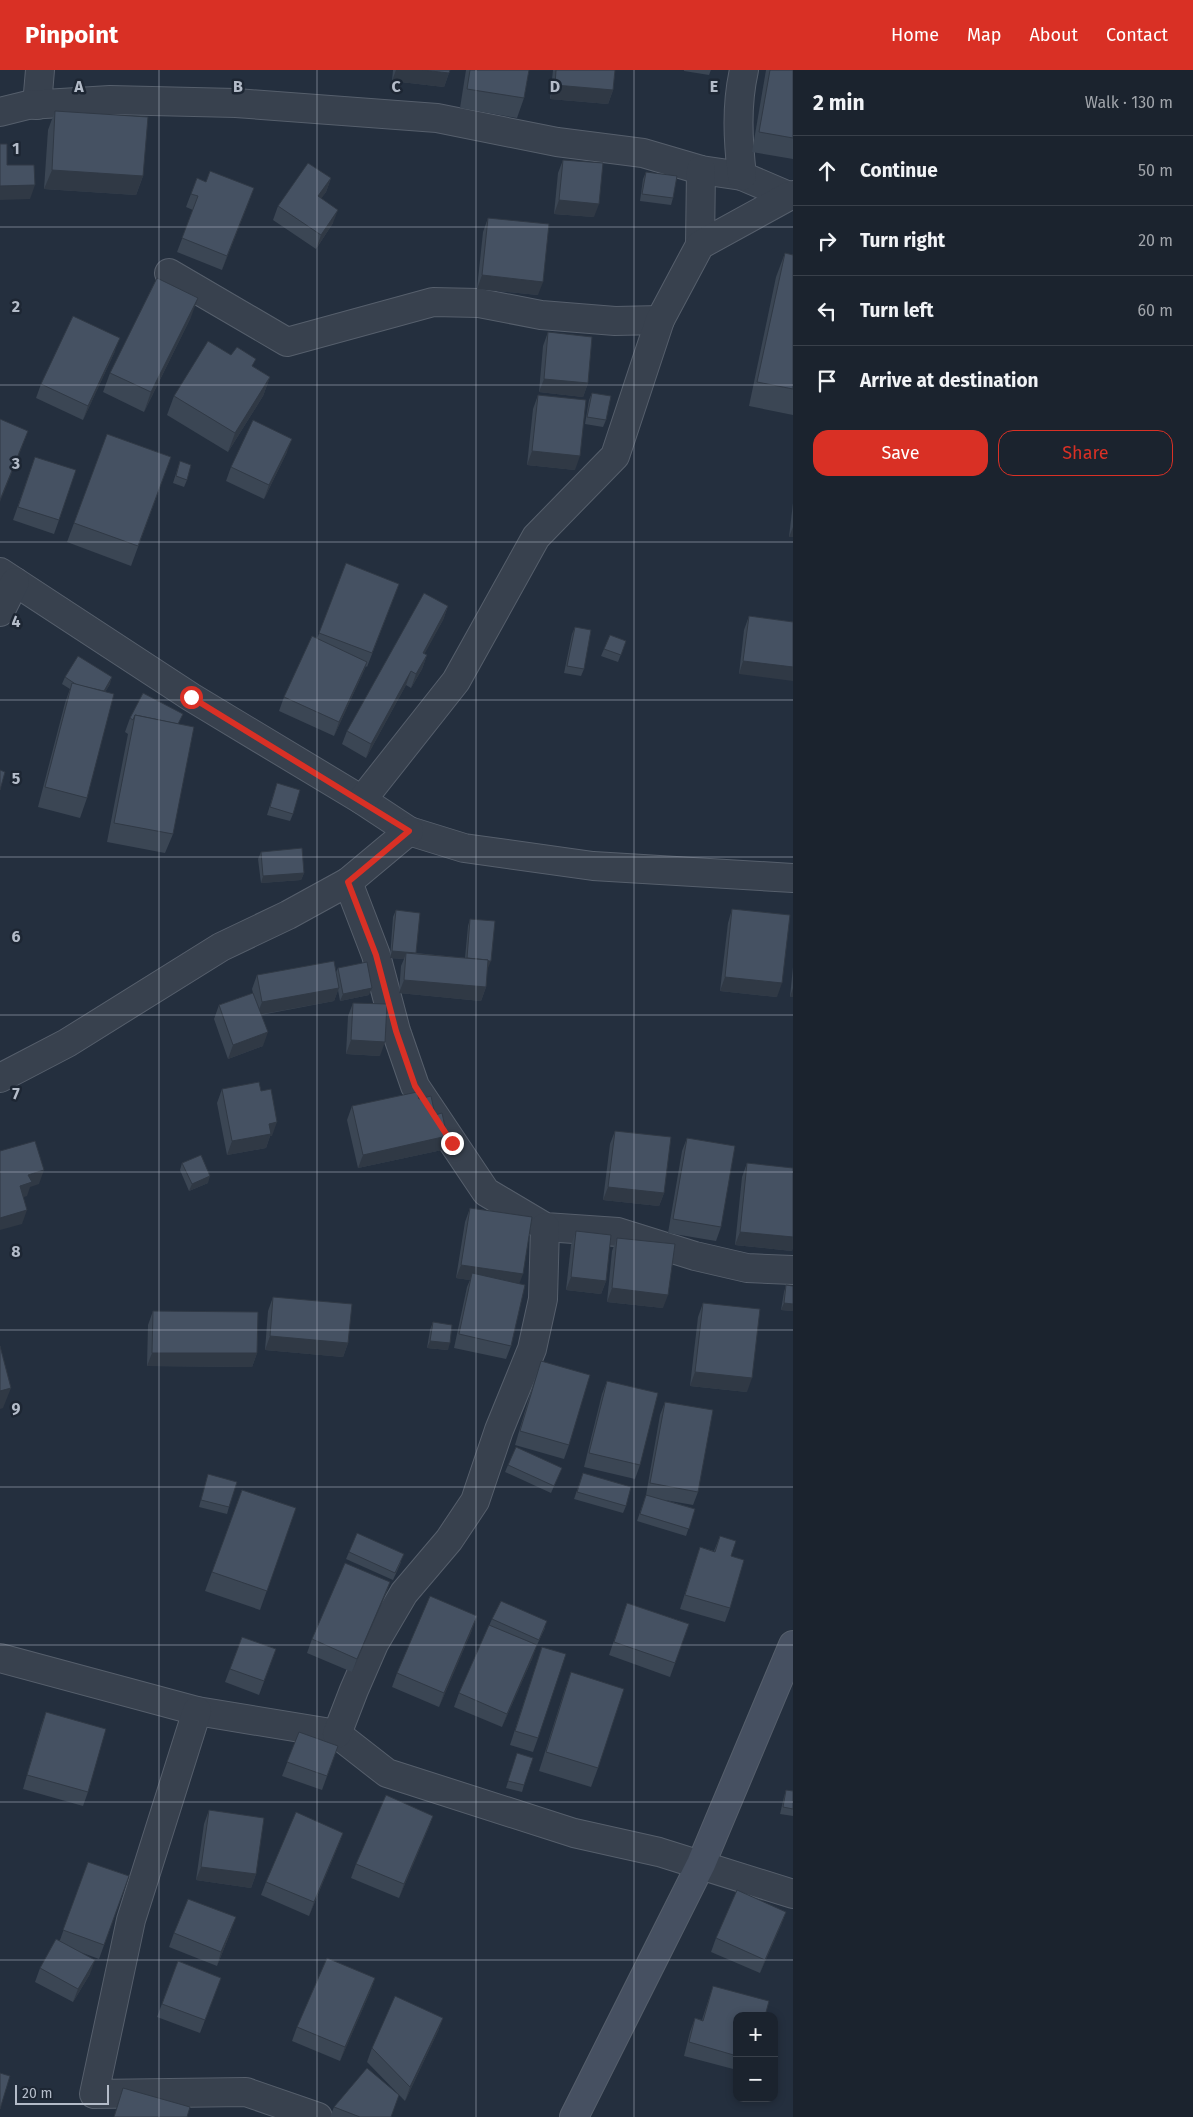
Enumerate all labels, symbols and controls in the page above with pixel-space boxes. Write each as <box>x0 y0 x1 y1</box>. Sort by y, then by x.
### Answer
text: Pinpoint <box>25 21 118 49</box>
text: Home <box>891 24 939 46</box>
text: Map <box>967 24 1001 46</box>
text: About <box>1029 24 1078 46</box>
text: Contact <box>1106 24 1168 46</box>
text: A <box>73 77 84 96</box>
text: B <box>233 77 243 96</box>
text: C <box>391 77 401 96</box>
text: D <box>550 77 560 96</box>
text: E <box>710 77 718 96</box>
text: 2 min <box>813 90 865 116</box>
text: Walk · 130 m <box>1085 93 1173 112</box>
text: 1 <box>12 139 20 158</box>
icon: ahead <box>813 157 841 185</box>
text: Continue <box>860 159 938 182</box>
text: 50 m <box>1138 161 1173 180</box>
icon: right <box>813 227 841 255</box>
text: Turn right <box>860 229 945 252</box>
text: 20 m <box>1138 231 1173 250</box>
text: 2 <box>12 297 20 316</box>
icon: left <box>813 297 841 325</box>
text: Turn left <box>860 299 934 322</box>
text: 60 m <box>1138 301 1173 320</box>
icon: arrive <box>813 367 841 395</box>
text: Arrive at destination <box>860 369 1039 392</box>
button: Save <box>813 430 988 476</box>
button: Share <box>998 430 1173 476</box>
text: 3 <box>11 454 20 473</box>
text: 4 <box>11 612 21 631</box>
route start <box>180 686 203 709</box>
text: 5 <box>12 769 21 788</box>
text: 6 <box>11 927 21 946</box>
text: 7 <box>12 1084 20 1103</box>
route end <box>441 1132 464 1155</box>
text: 8 <box>11 1242 21 1261</box>
text: 9 <box>12 1399 21 1418</box>
map controls <box>733 2012 778 2102</box>
button: + <box>733 2012 778 2057</box>
button: − <box>733 2057 778 2102</box>
scale bar <box>15 2082 109 2105</box>
text: 20 m <box>22 2085 52 2102</box>

